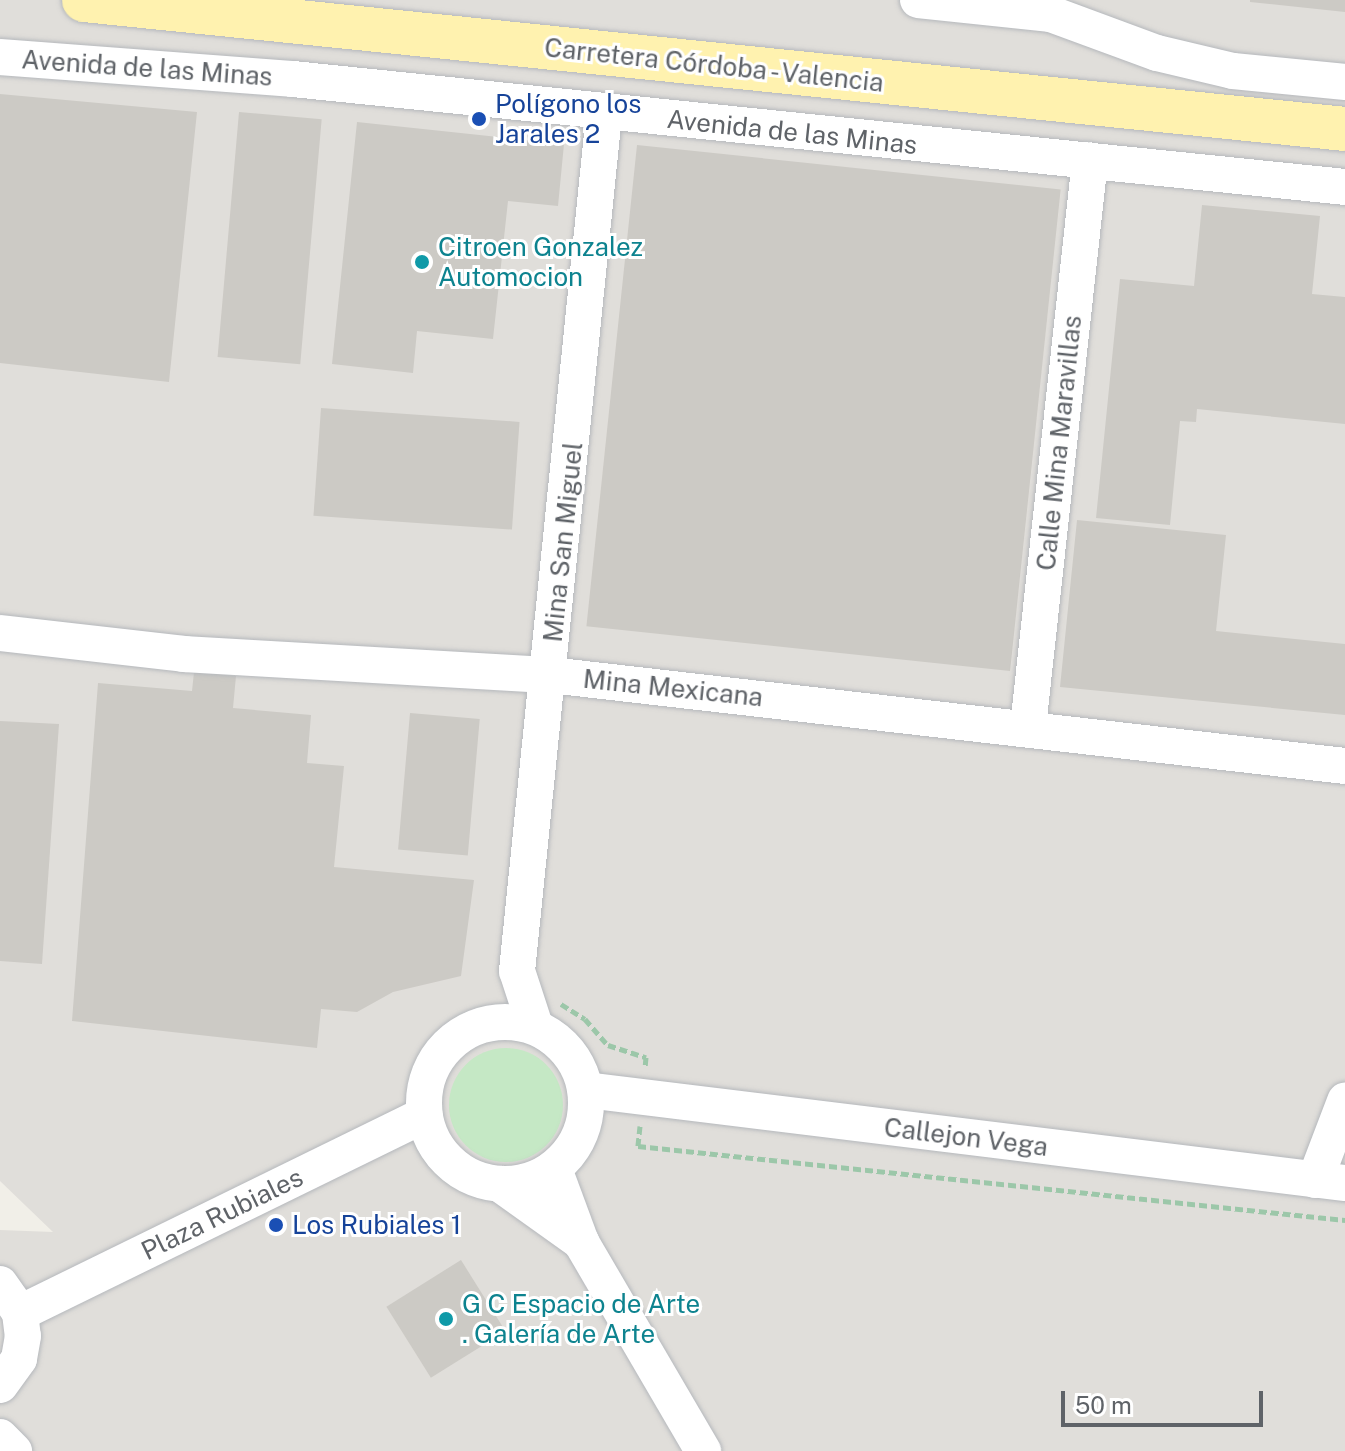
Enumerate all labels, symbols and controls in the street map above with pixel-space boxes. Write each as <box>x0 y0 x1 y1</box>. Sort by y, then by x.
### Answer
street label: Carretera Córdoba - Valencia <box>539 31 889 99</box>
street label: Avenida de las Minas <box>20 44 274 92</box>
place label: Polígono los Jarales 2 <box>495 88 642 150</box>
street label: Avenida de las Minas <box>665 103 919 161</box>
marker: Polígono los Jarales 2 <box>470 110 488 128</box>
place label: Citroen Gonzalez Automocion <box>438 231 643 292</box>
marker: Citroen Gonzalez Automocion <box>413 253 431 271</box>
street label: Calle Mina Maravillas <box>1030 314 1088 572</box>
street label: Mina San Miguel <box>537 440 589 644</box>
street label: Mina Mexicana <box>582 663 764 713</box>
street label: Callejon Vega <box>882 1111 1050 1163</box>
street label: Plaza Rubiales <box>136 1161 308 1267</box>
place label: Los Rubiales 1 <box>292 1209 461 1241</box>
marker: Los Rubiales 1 <box>267 1216 285 1234</box>
place label: G C Espacio de Arte . Galería de Arte <box>462 1288 701 1350</box>
marker: G C Espacio de Arte . Galería de Arte <box>437 1310 455 1328</box>
scale bar <box>1065 1375 1267 1425</box>
text: 50 m <box>1075 1391 1132 1419</box>

